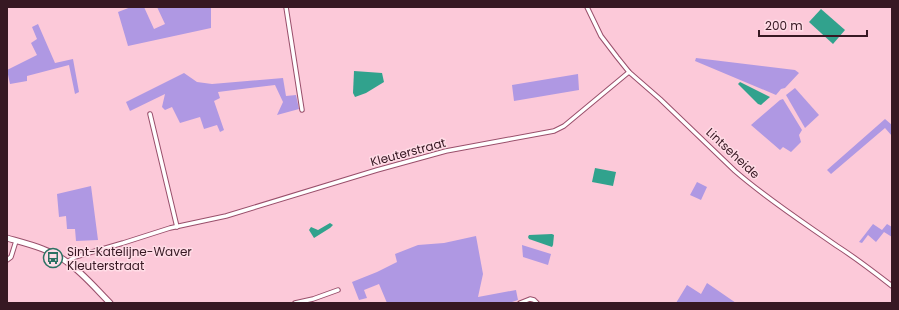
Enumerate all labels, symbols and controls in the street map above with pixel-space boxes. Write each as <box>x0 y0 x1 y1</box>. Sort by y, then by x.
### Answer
scale bar <box>759 12 867 38</box>
text: 200 m <box>765 17 803 34</box>
street label: Lintseheide <box>703 124 763 182</box>
street label: Kleuterstraat <box>368 134 448 170</box>
place label: Sint-Katelijne-Waver Kleuterstraat <box>67 243 192 274</box>
bus stop icon: Sint-Katelijne-Waver Kleuterstraat <box>42 247 64 269</box>

